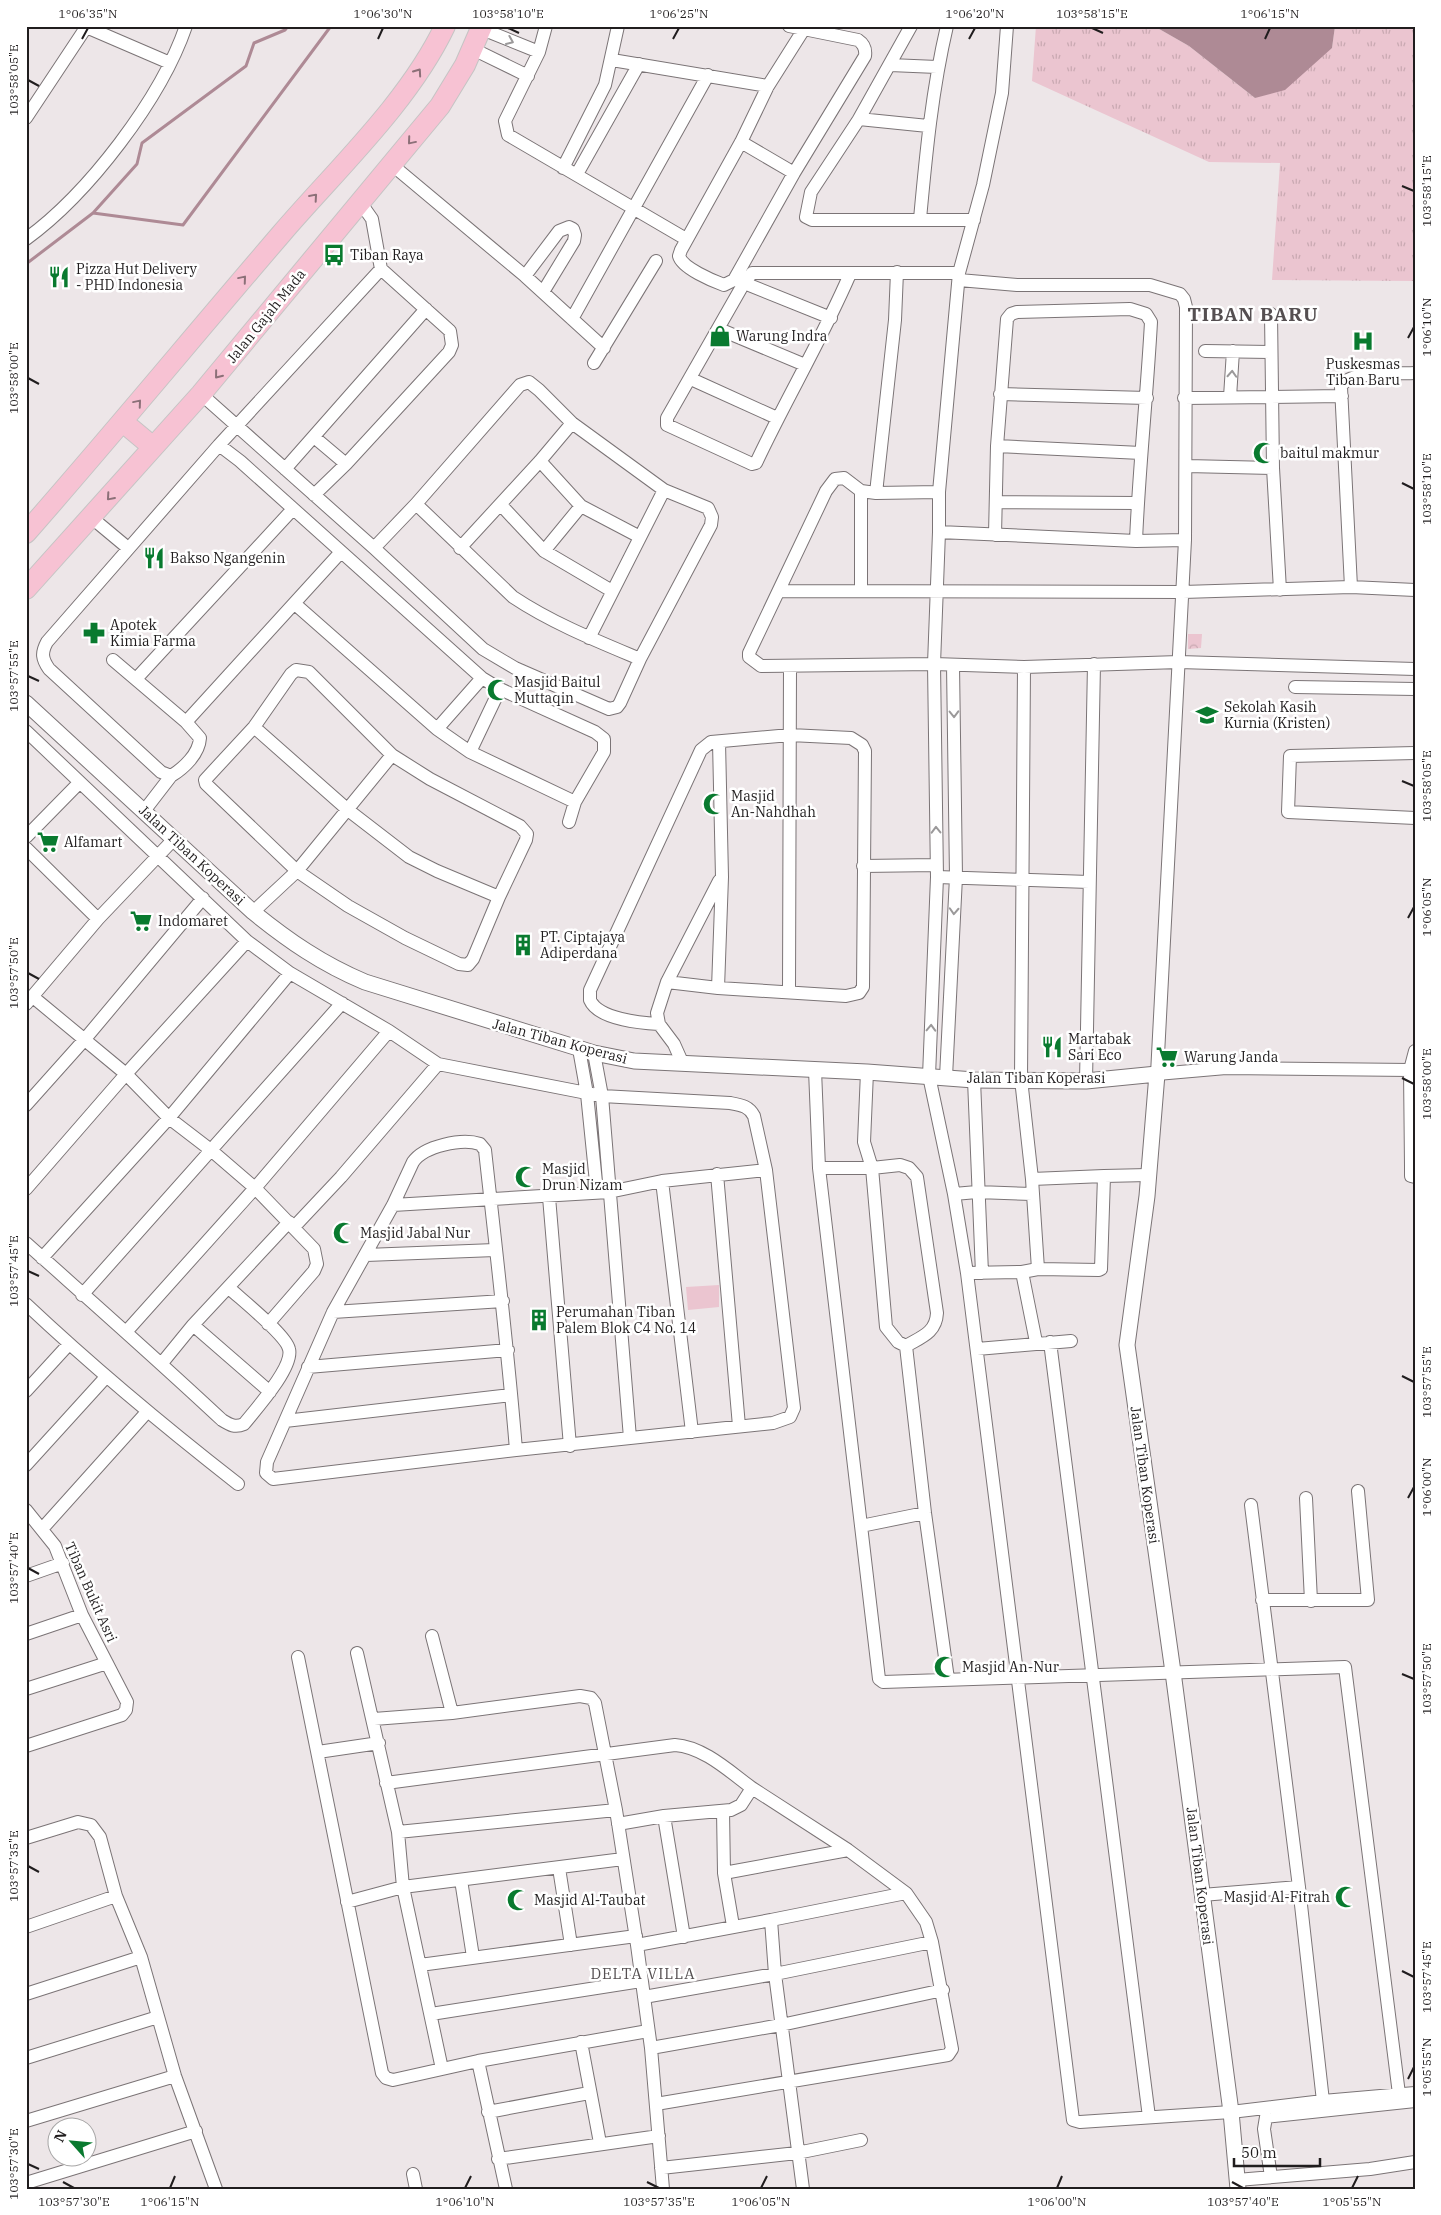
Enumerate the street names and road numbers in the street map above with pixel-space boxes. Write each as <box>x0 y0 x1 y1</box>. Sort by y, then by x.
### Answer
street label: Jalan Gajah Mada <box>223 265 310 367</box>
street label: Jalan Tiban Koperasi <box>135 801 249 909</box>
street label: Jalan Tiban Koperasi <box>491 1014 629 1068</box>
street label: Jalan Tiban Koperasi <box>967 1069 1105 1087</box>
street label: Jalan Tiban Koperasi <box>1126 1405 1164 1545</box>
street label: Tiban Bukit Asri <box>61 1539 121 1645</box>
street label: Jalan Tiban Koperasi <box>1183 1806 1217 1946</box>

